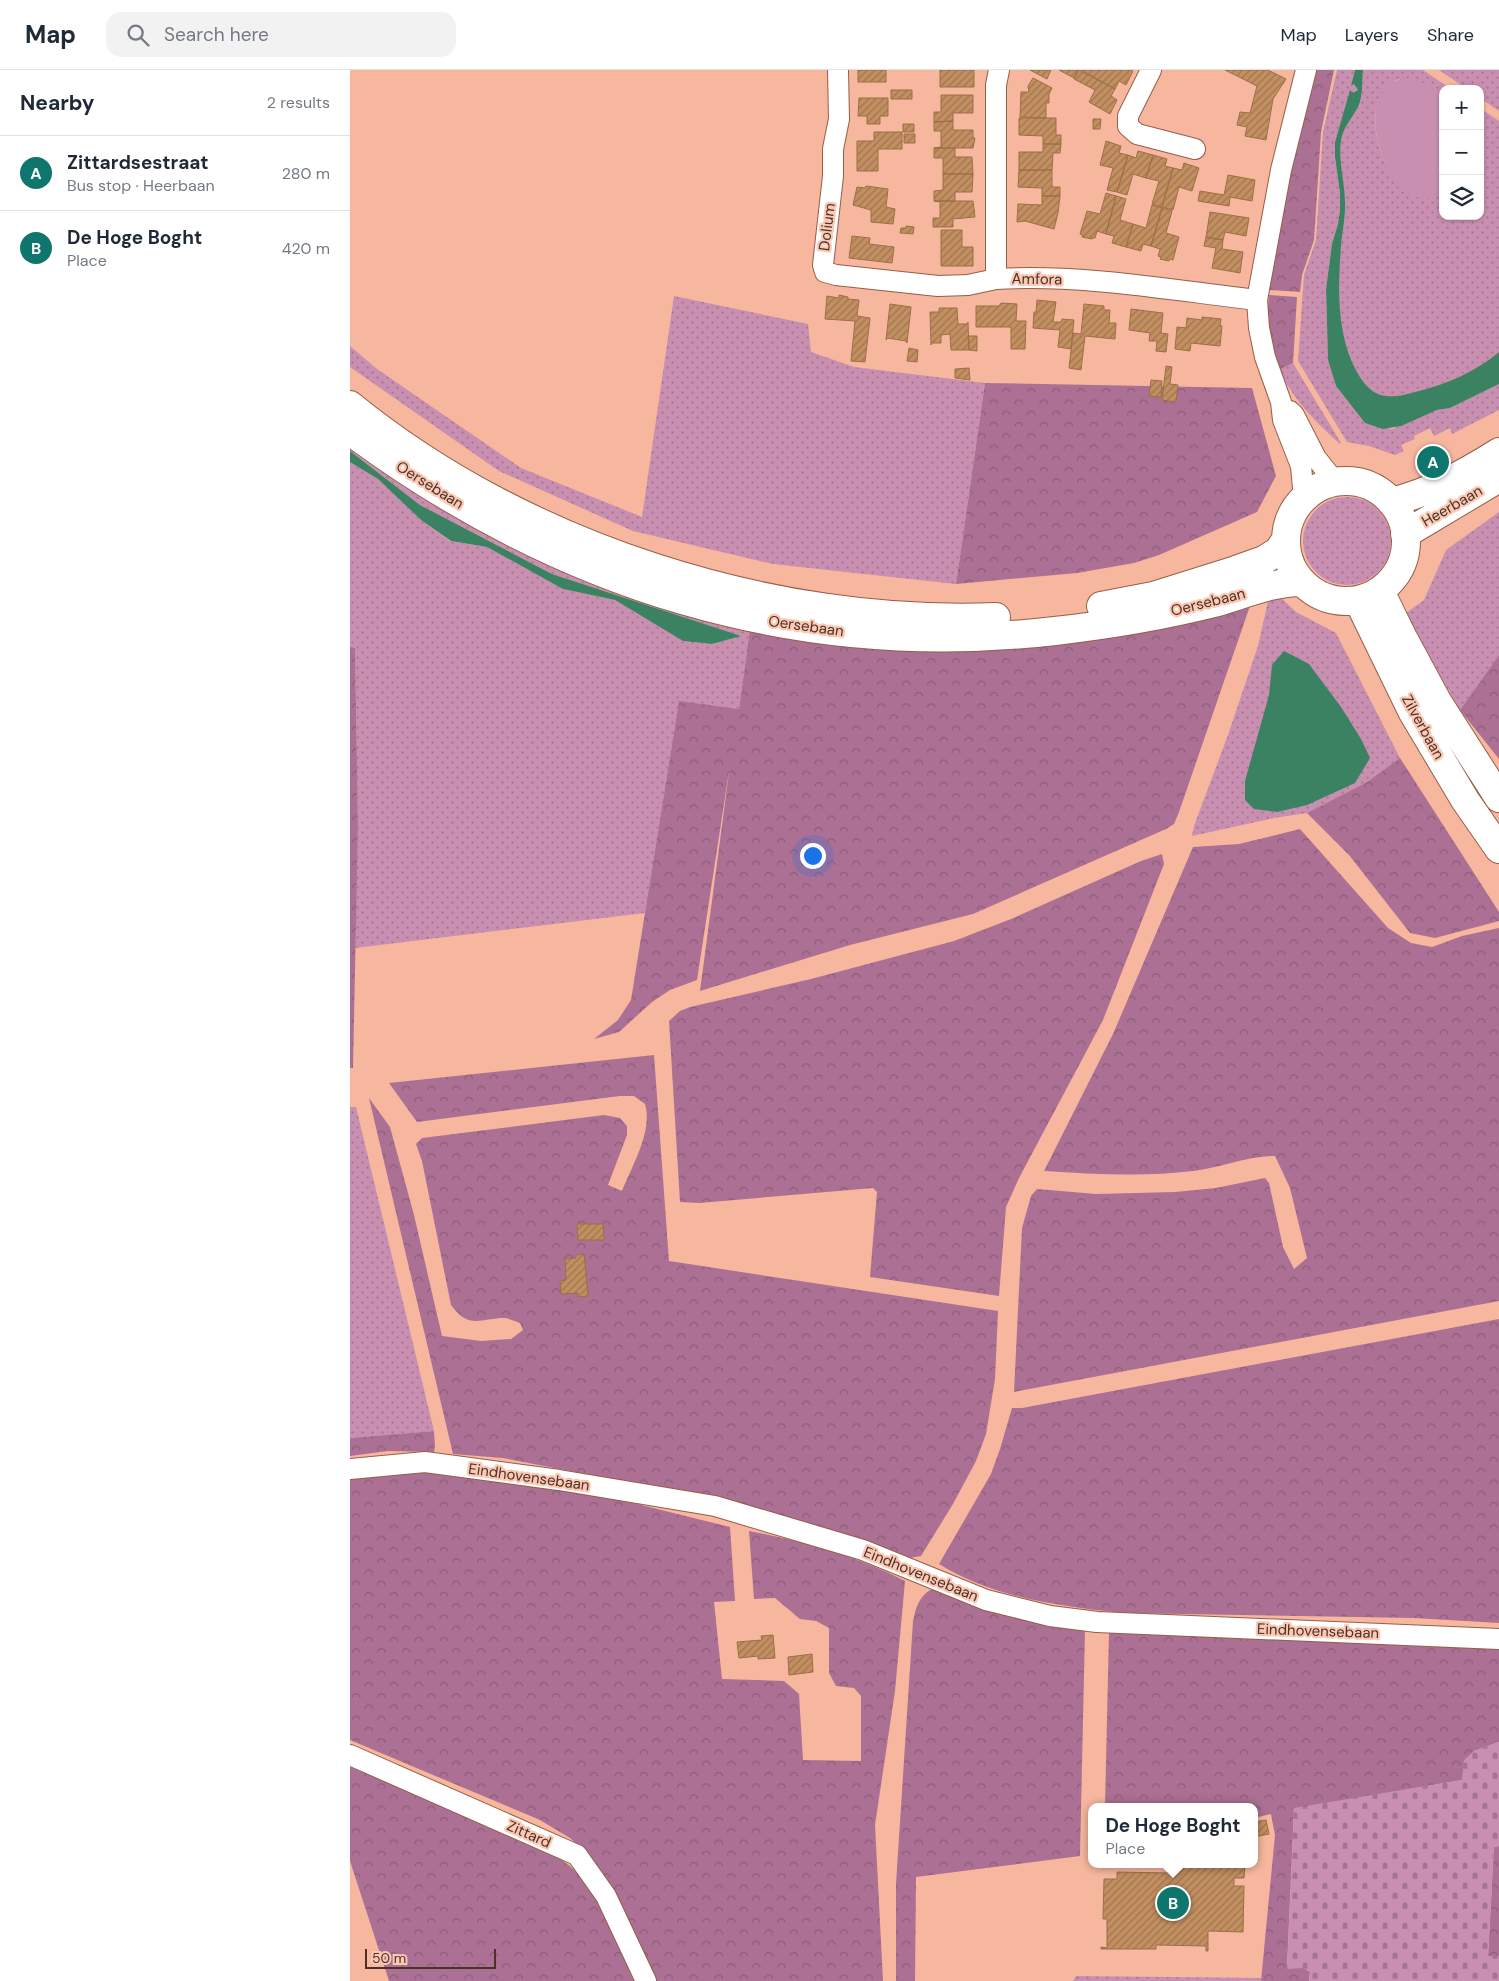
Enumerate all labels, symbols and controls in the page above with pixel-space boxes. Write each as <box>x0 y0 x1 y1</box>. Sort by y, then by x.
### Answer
search box <box>106 12 456 57</box>
text: Map <box>25 19 76 50</box>
icon: search <box>124 21 152 49</box>
text: Search here <box>164 22 269 47</box>
text: Map <box>1281 23 1317 47</box>
text: Layers <box>1345 23 1399 47</box>
text: Share <box>1427 23 1474 47</box>
map controls <box>1439 85 1484 220</box>
button: + <box>1439 85 1484 130</box>
text: Nearby <box>20 89 94 117</box>
text: 2 results <box>267 92 330 113</box>
button: − <box>1439 130 1484 175</box>
text: Zittardsestraat <box>67 150 209 175</box>
text: A <box>30 163 42 184</box>
text: 280 m <box>282 163 330 184</box>
text: Bus stop · Heerbaan <box>67 175 215 196</box>
button: layers <box>1439 175 1484 220</box>
street label: Dolium <box>814 202 840 252</box>
text: De Hoge Boght <box>67 225 202 250</box>
text: B <box>31 238 41 259</box>
text: 420 m <box>282 238 330 259</box>
text: Place <box>67 250 107 271</box>
street label: Amfora <box>1011 269 1063 289</box>
pin: A <box>1417 443 1449 481</box>
street label: Oersebaan <box>392 456 468 514</box>
street label: Heerbaan <box>1418 481 1486 531</box>
street label: Oersebaan <box>1169 583 1247 621</box>
street label: Oersebaan <box>767 611 845 641</box>
street label: Zilverbaan <box>1397 691 1449 763</box>
your location <box>800 843 826 869</box>
street label: Eindhovensebaan <box>467 1459 591 1495</box>
street label: Eindhovensebaan <box>861 1542 981 1606</box>
street label: Eindhovensebaan <box>1257 1619 1379 1643</box>
popup <box>1088 1803 1258 1868</box>
text: De Hoge Boght <box>1105 1813 1241 1838</box>
street label: Zittard <box>504 1815 554 1853</box>
text: Place <box>1105 1838 1145 1859</box>
pin: B <box>1157 1884 1189 1922</box>
scale bar <box>365 1946 496 1969</box>
text: 50 m <box>372 1949 406 1967</box>

